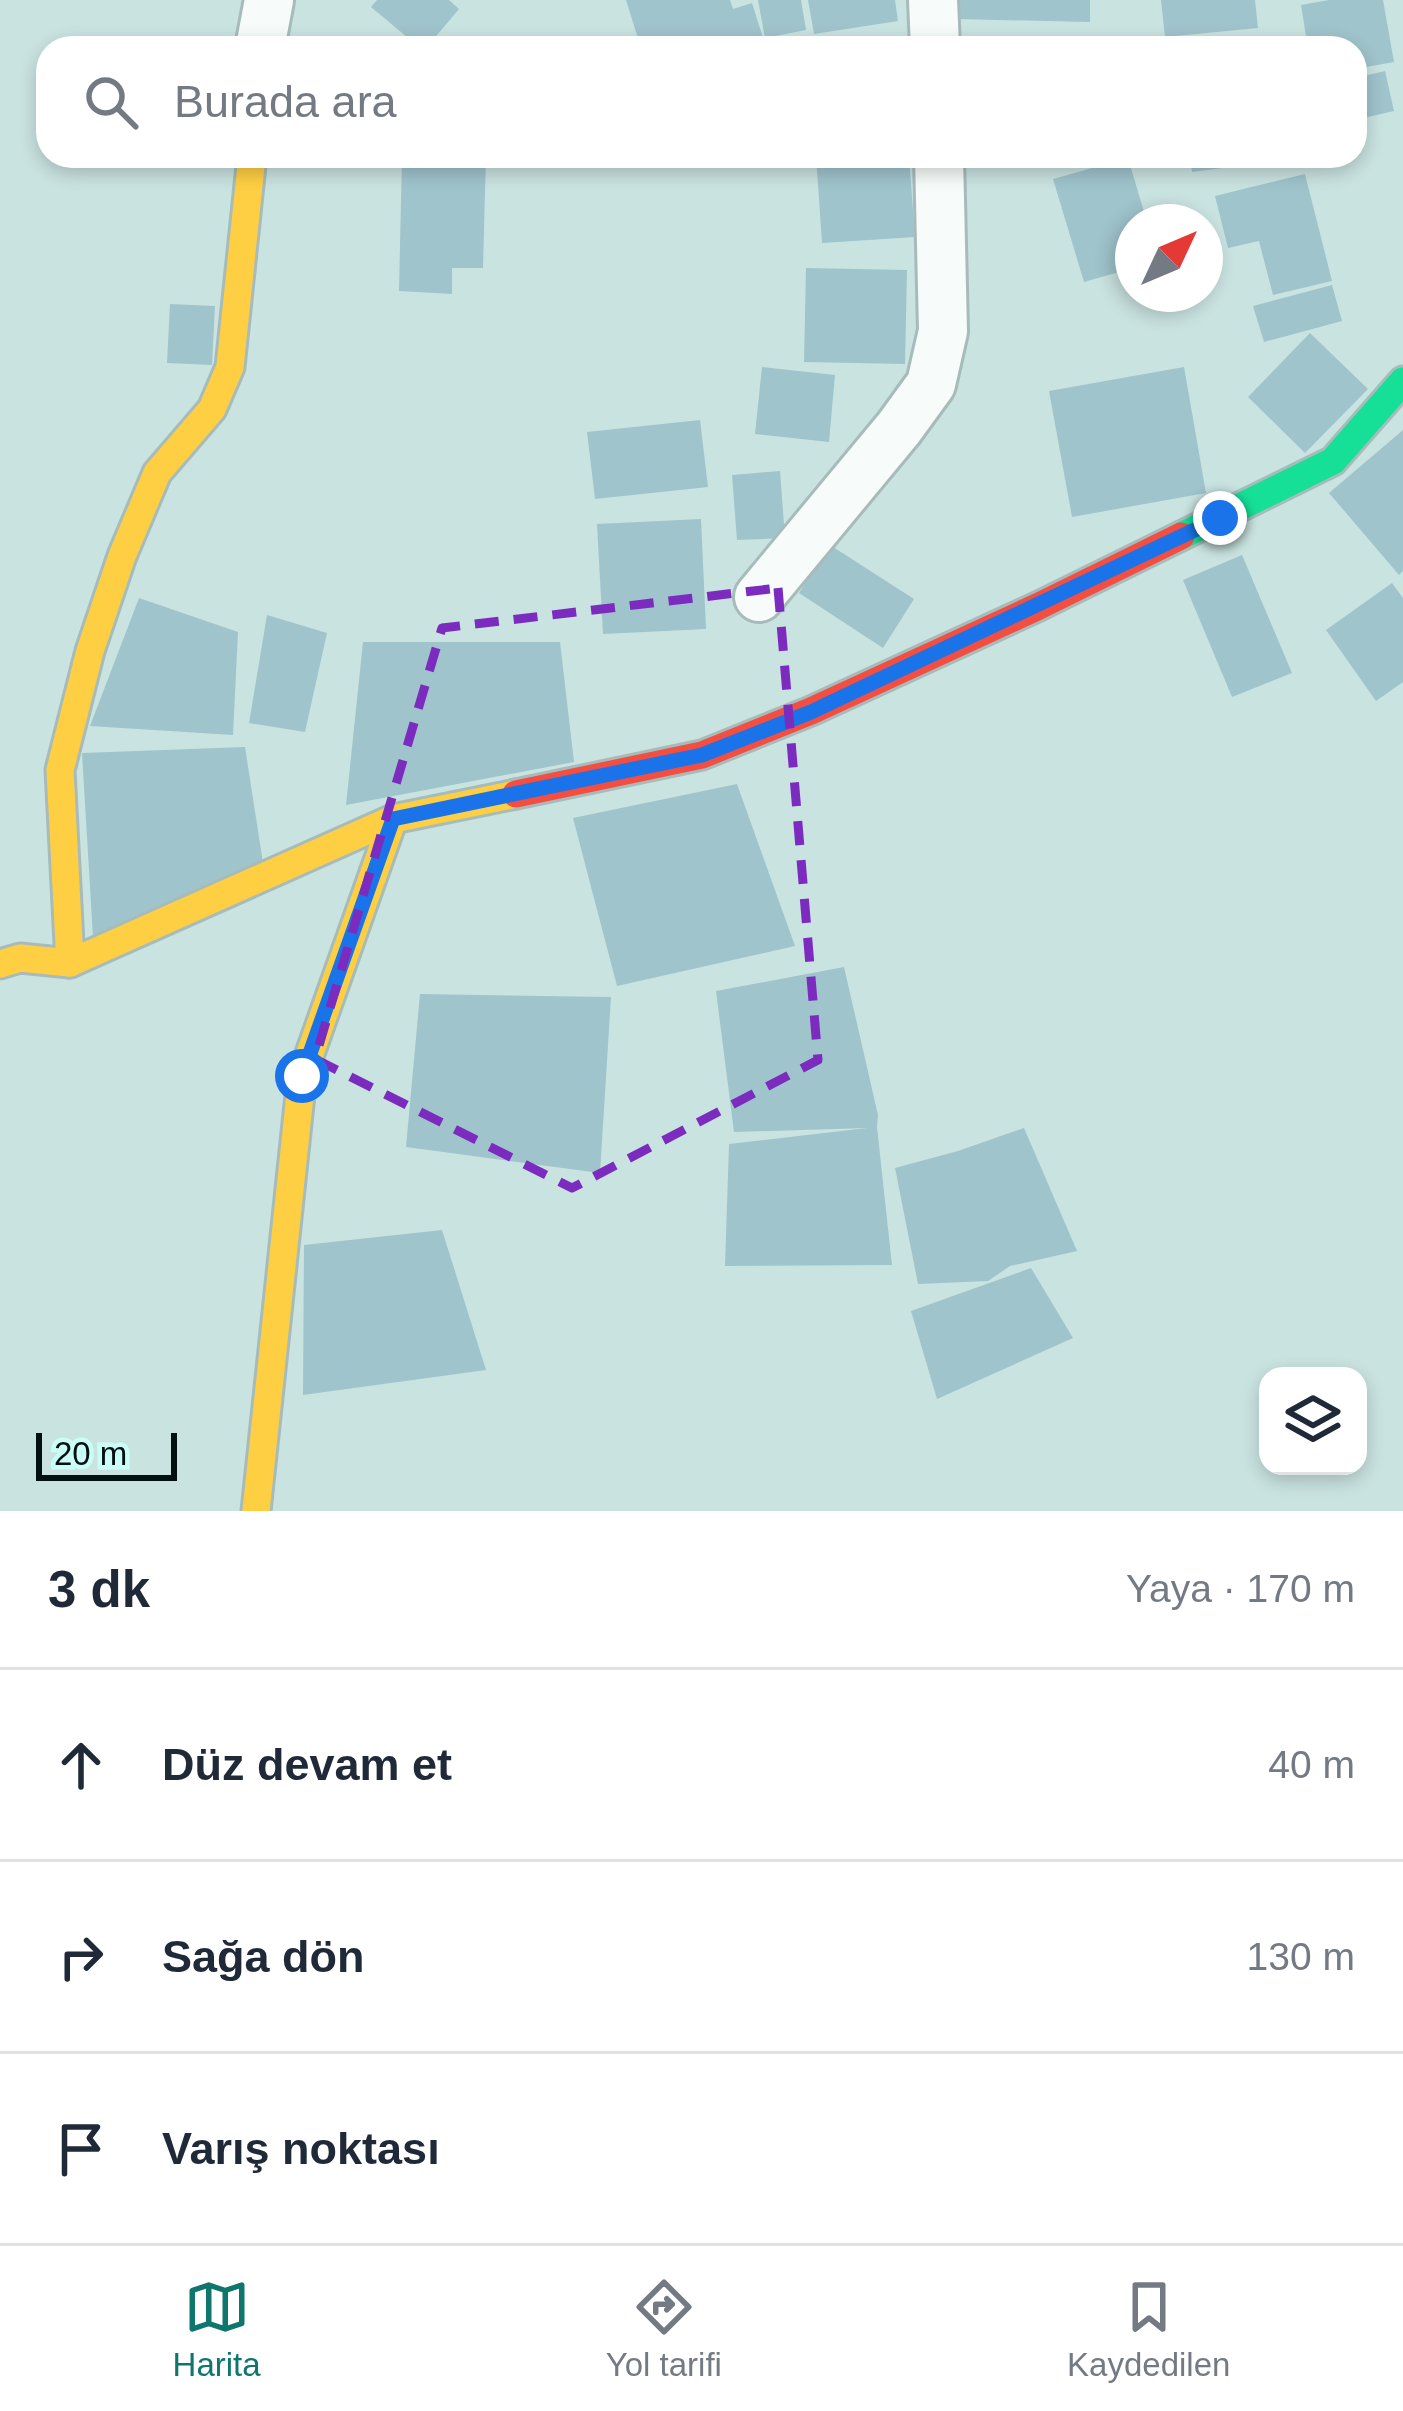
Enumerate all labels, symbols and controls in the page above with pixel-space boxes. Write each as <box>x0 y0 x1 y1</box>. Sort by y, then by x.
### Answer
search box <box>36 36 1367 168</box>
icon: search <box>78 69 144 135</box>
text: Burada ara <box>174 76 397 127</box>
north arrow <box>1115 204 1223 312</box>
route end <box>1193 491 1247 545</box>
route start <box>275 1049 329 1103</box>
map controls <box>1259 1367 1367 1475</box>
button: layers <box>1259 1367 1367 1475</box>
scale bar <box>36 1427 177 1480</box>
text: 20 m <box>54 1435 127 1472</box>
text: 3 dk <box>48 1561 150 1618</box>
text: Yaya · 170 m <box>1126 1567 1355 1610</box>
icon: ahead <box>48 1732 114 1798</box>
text: Düz devam et <box>162 1739 452 1790</box>
text: 40 m <box>1268 1743 1355 1786</box>
icon: right <box>48 1924 114 1990</box>
text: Sağa dön <box>162 1931 365 1982</box>
text: 130 m <box>1247 1935 1355 1978</box>
icon: arrive <box>48 2116 114 2182</box>
text: Varış noktası <box>162 2123 440 2174</box>
tab: Harita <box>173 2274 261 2384</box>
tab: Yol tarifi <box>606 2274 722 2384</box>
tab: Kaydedilen <box>1067 2274 1230 2384</box>

